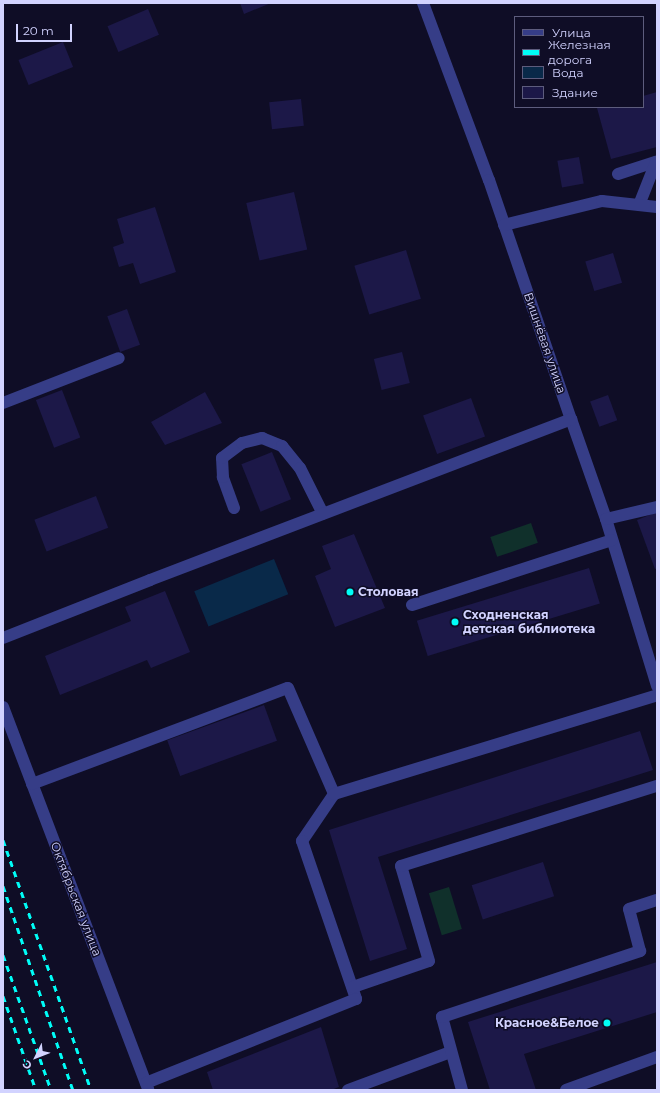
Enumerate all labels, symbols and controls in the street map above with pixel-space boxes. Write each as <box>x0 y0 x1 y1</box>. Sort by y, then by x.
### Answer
scale bar <box>18 16 74 42</box>
legend <box>514 16 644 108</box>
text: 20 m <box>23 23 54 38</box>
text: Улица <box>552 25 591 40</box>
text: Железная дорога <box>548 37 611 67</box>
text: Вода <box>552 65 583 80</box>
text: Здание <box>552 85 598 100</box>
street label: Вишнёвая улица <box>521 291 569 395</box>
place label: Столовая <box>358 585 419 599</box>
marker: Столовая <box>345 587 355 597</box>
place label: Сходненская детская библиотека <box>463 608 595 636</box>
marker: Сходненская детская библиотека <box>450 617 460 627</box>
street label: Октябрьская улица <box>48 840 104 958</box>
place label: Красное&Белое <box>495 1016 599 1030</box>
marker: Красное&Белое <box>602 1018 612 1028</box>
north arrow <box>16 1037 56 1077</box>
text: С <box>19 1057 35 1073</box>

